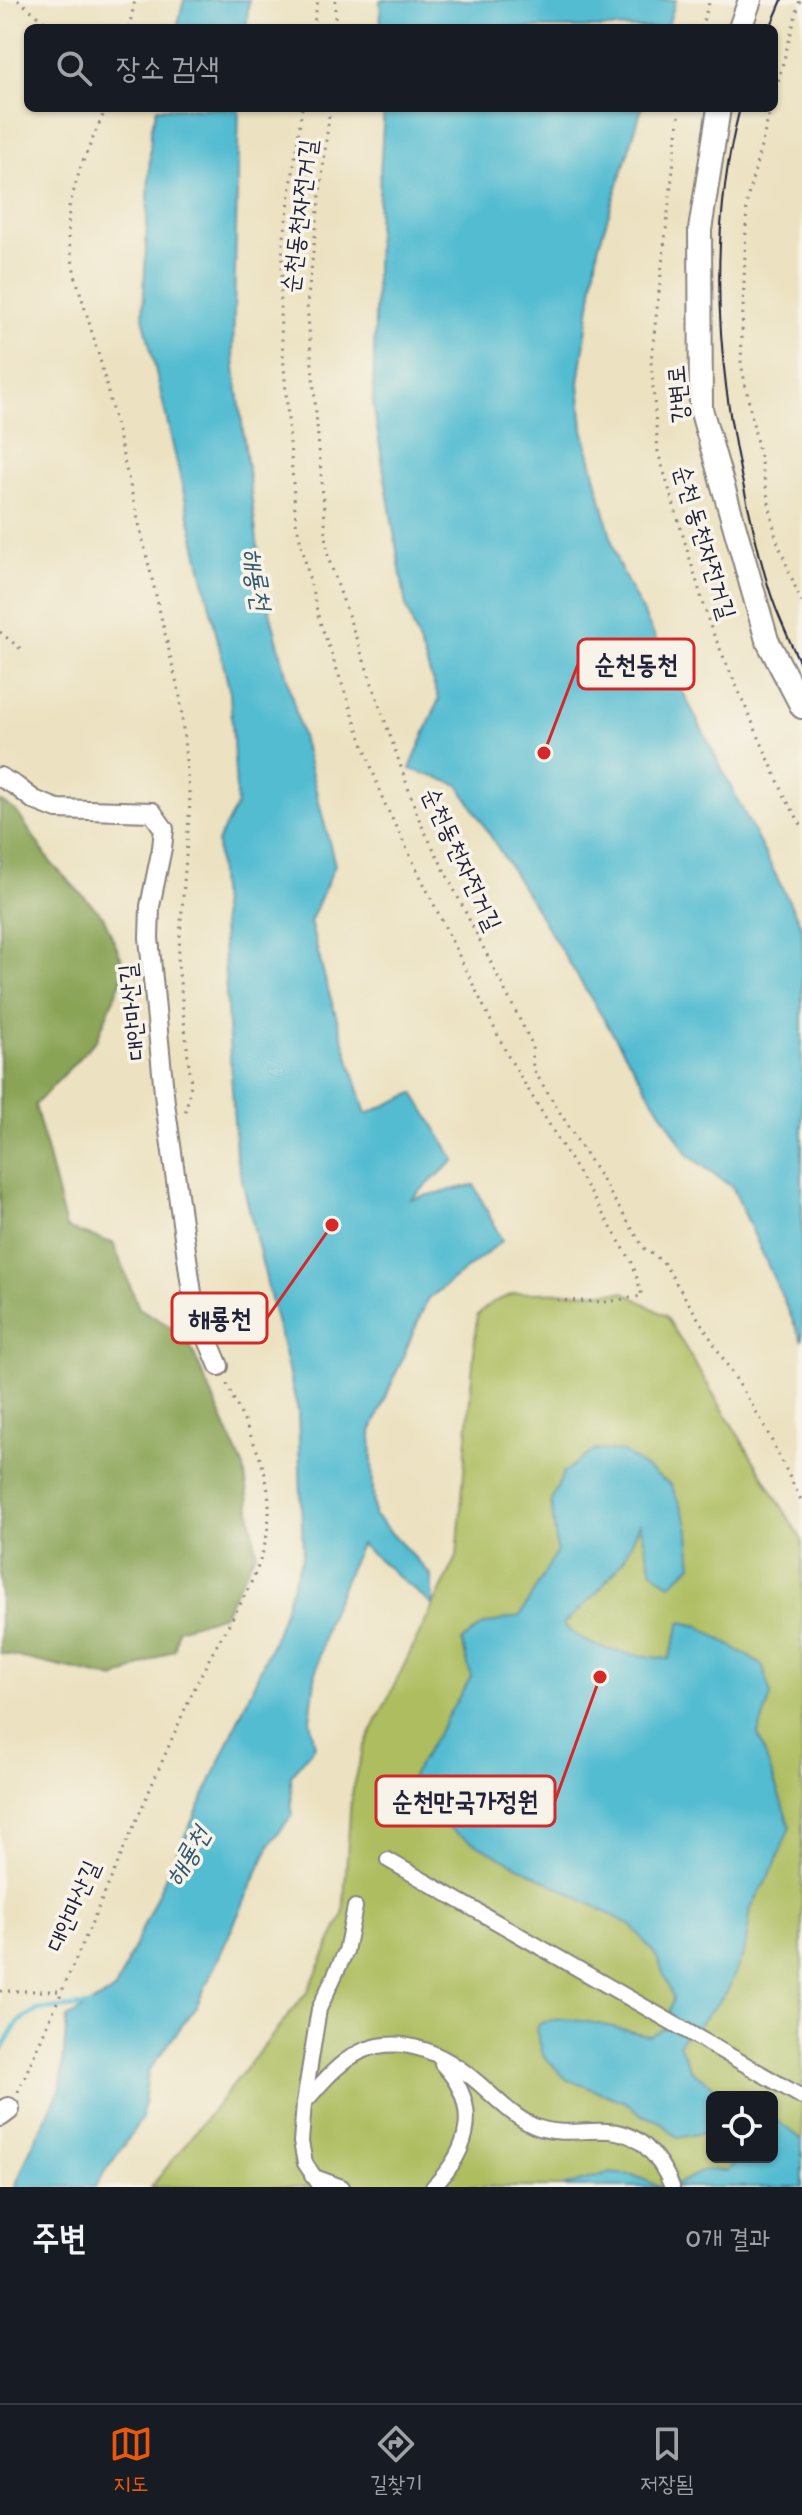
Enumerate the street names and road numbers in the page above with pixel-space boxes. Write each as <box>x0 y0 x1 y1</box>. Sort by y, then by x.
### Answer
street label: 순천동천자전거길 <box>275 137 322 294</box>
street label: 강변로 <box>661 364 694 424</box>
street label: 순천 동천자전거길 <box>668 461 743 623</box>
street label: 순천동천자전거길 <box>417 783 508 935</box>
street label: 대안마산길 <box>112 963 151 1062</box>
street label: 대안마산길 <box>40 1856 105 1956</box>

